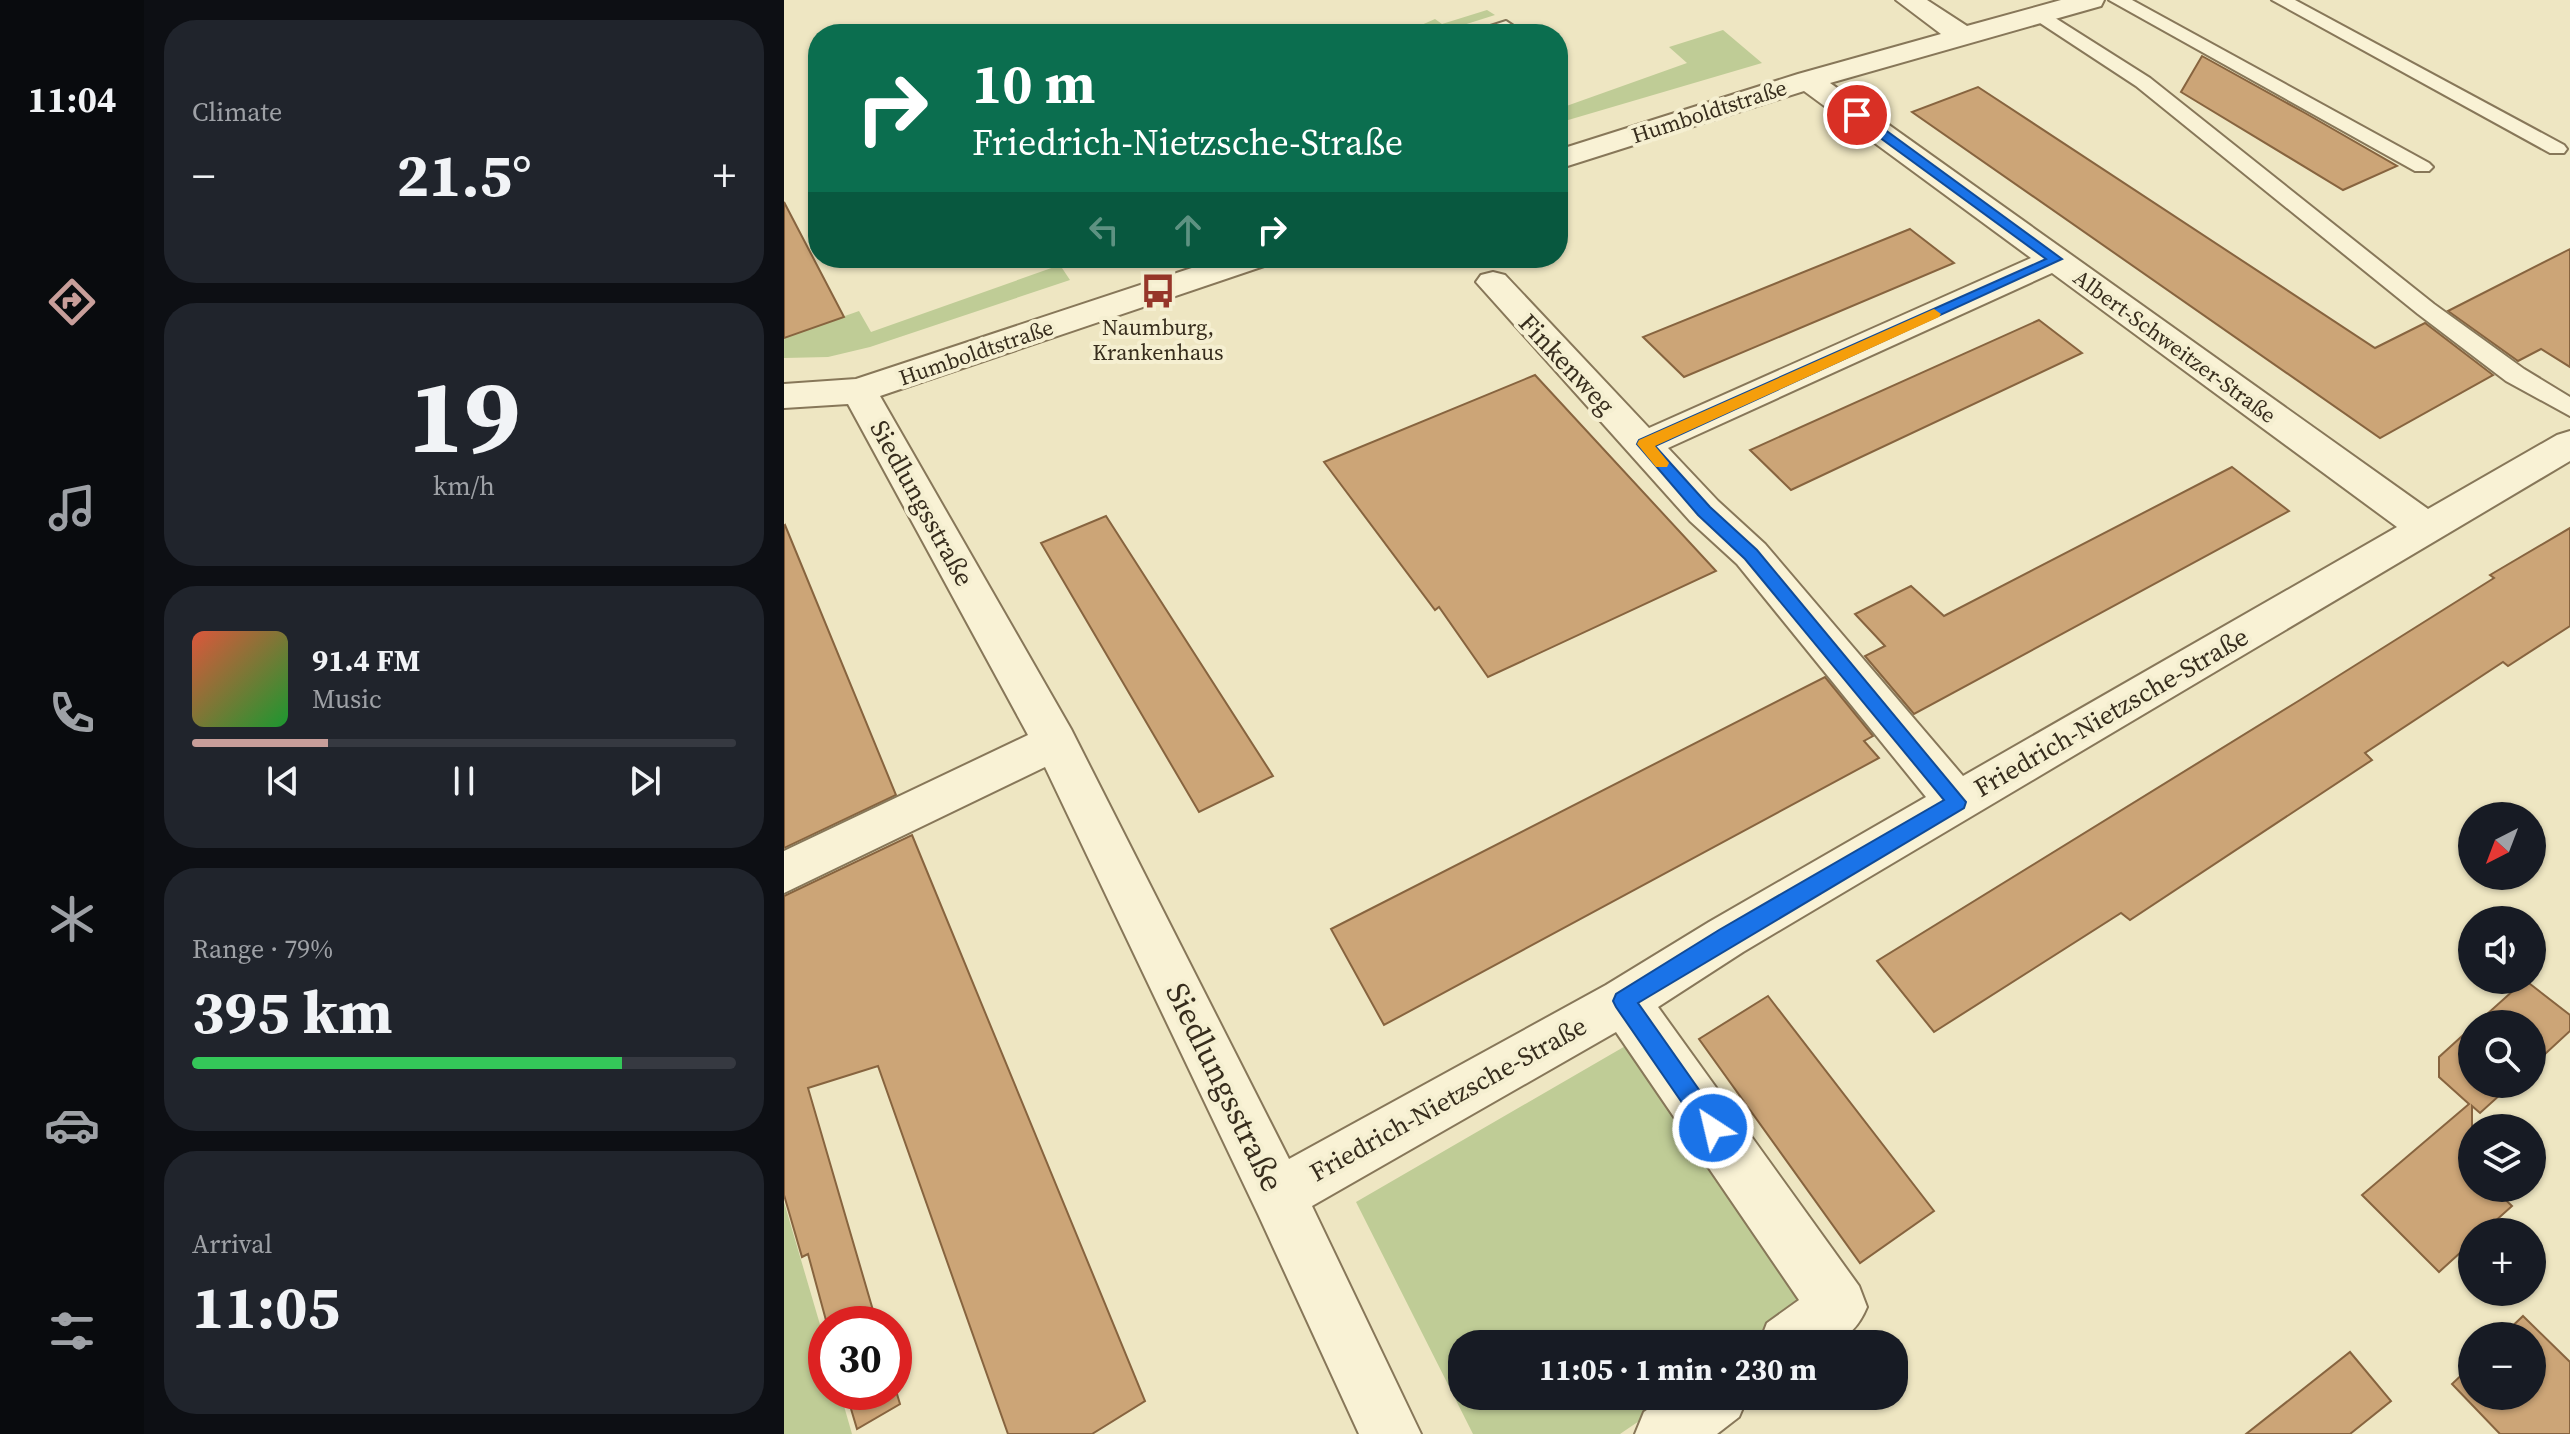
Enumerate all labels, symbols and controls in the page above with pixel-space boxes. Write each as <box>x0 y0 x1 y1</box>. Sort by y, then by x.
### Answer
text: 10 m <box>972 45 1095 122</box>
icon: right <box>840 56 944 160</box>
street label: Humboldtstraße <box>1628 72 1790 150</box>
text: 11:04 <box>28 75 116 124</box>
pin <box>1823 81 1891 149</box>
icon: arrive <box>1835 93 1879 137</box>
text: Climate <box>192 94 282 130</box>
text: Friedrich-Nietzsche-Straße <box>972 118 1403 167</box>
text: 21.5° <box>396 134 532 216</box>
text: − <box>192 145 215 206</box>
text: + <box>713 145 736 206</box>
icon: left <box>1082 208 1126 252</box>
icon: ahead <box>1166 208 1210 252</box>
icon: right <box>1250 208 1294 252</box>
street label: Albert-Schweitzer-Straße <box>2068 262 2282 430</box>
bus stop icon: Naumburg, Krankenhaus <box>1139 272 1177 310</box>
icon: directions <box>44 274 100 330</box>
street label: Finkenweg <box>1511 306 1623 422</box>
street label: Humboldtstraße <box>895 312 1057 392</box>
place label: Naumburg, Krankenhaus <box>1092 312 1224 367</box>
text: 19 <box>408 344 520 487</box>
street label: Siedlungsstraße <box>862 414 982 592</box>
text: km/h <box>433 468 495 504</box>
icon: music <box>44 480 100 536</box>
street label: Friedrich-Nietzsche-Straße <box>1967 619 2255 805</box>
text: 91.4 FM <box>312 640 420 681</box>
text: Music <box>312 681 382 717</box>
icon: phone <box>44 685 100 741</box>
icon: previous <box>261 759 305 803</box>
icon: pause <box>442 759 486 803</box>
icon: next <box>623 759 667 803</box>
north arrow <box>2458 802 2546 890</box>
map controls <box>2458 802 2546 1410</box>
icon: climate <box>44 891 100 947</box>
button: sound <box>2458 906 2546 994</box>
text: Range · 79% <box>192 931 333 967</box>
text: 395 km <box>192 971 393 1053</box>
street label: Siedlungsstraße <box>1155 975 1295 1199</box>
street label: Friedrich-Nietzsche-Straße <box>1303 1008 1593 1190</box>
button: search <box>2458 1010 2546 1098</box>
position arrow <box>1671 1086 1755 1170</box>
icon: car <box>44 1097 100 1153</box>
button: layers <box>2458 1114 2546 1202</box>
button: + <box>2458 1218 2546 1306</box>
text: Arrival <box>192 1226 272 1262</box>
text: 11:05 <box>192 1266 340 1348</box>
icon: filters <box>44 1303 100 1359</box>
speed limit sign: 30 <box>808 1306 912 1410</box>
button: − <box>2458 1322 2546 1410</box>
text: 11:05 · 1 min · 230 m <box>1539 1349 1817 1390</box>

